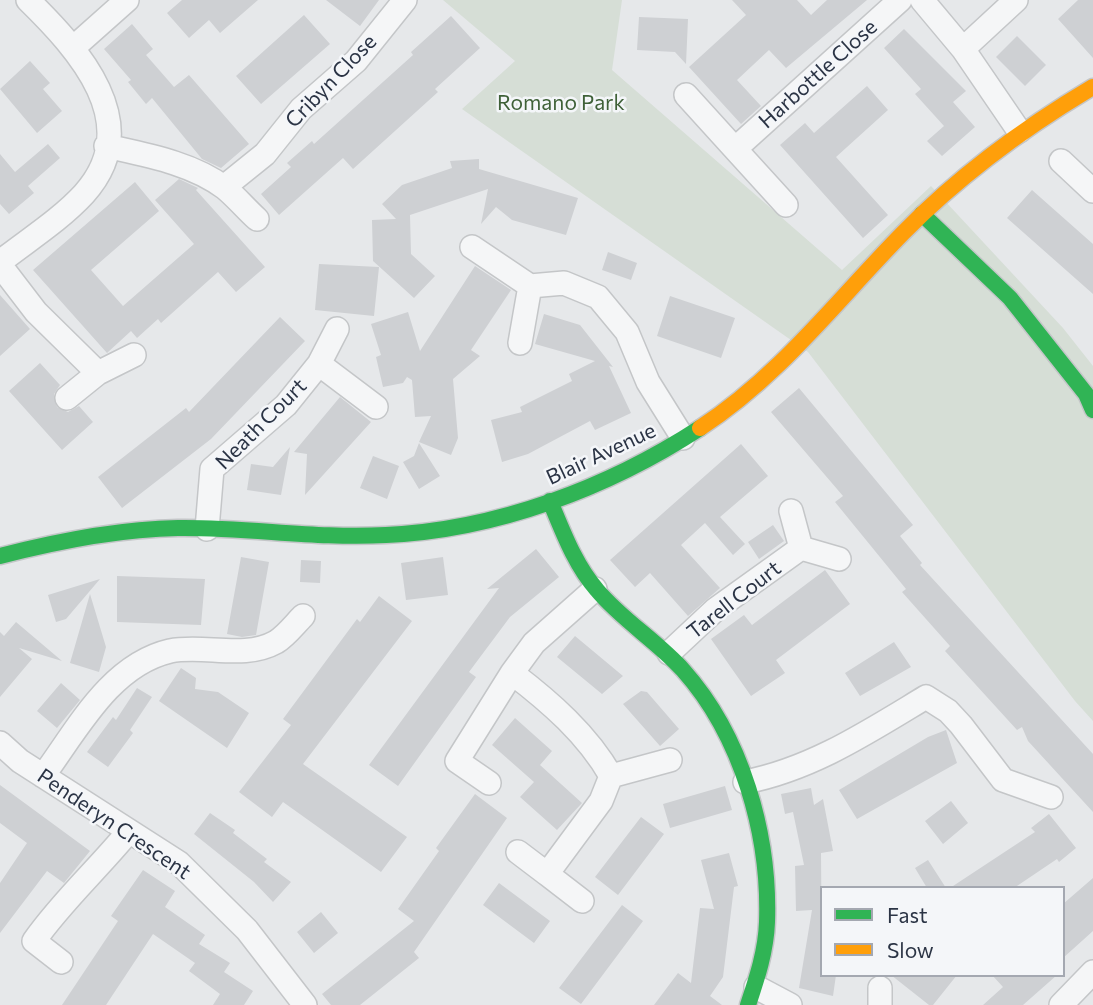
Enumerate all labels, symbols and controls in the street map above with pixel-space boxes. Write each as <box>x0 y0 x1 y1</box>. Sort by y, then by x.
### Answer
street label: Harbottle Close <box>754 14 882 134</box>
street label: Cribyn Close <box>280 29 382 133</box>
park label: Romano Park <box>497 90 625 116</box>
street label: Neath Court <box>210 373 312 475</box>
street label: Blair Avenue <box>542 418 660 490</box>
street label: Tarell Court <box>682 556 786 644</box>
street label: Penderyn Crescent <box>33 763 195 885</box>
legend <box>820 886 1065 977</box>
text: Fast <box>887 902 928 927</box>
text: Slow <box>887 937 934 962</box>

